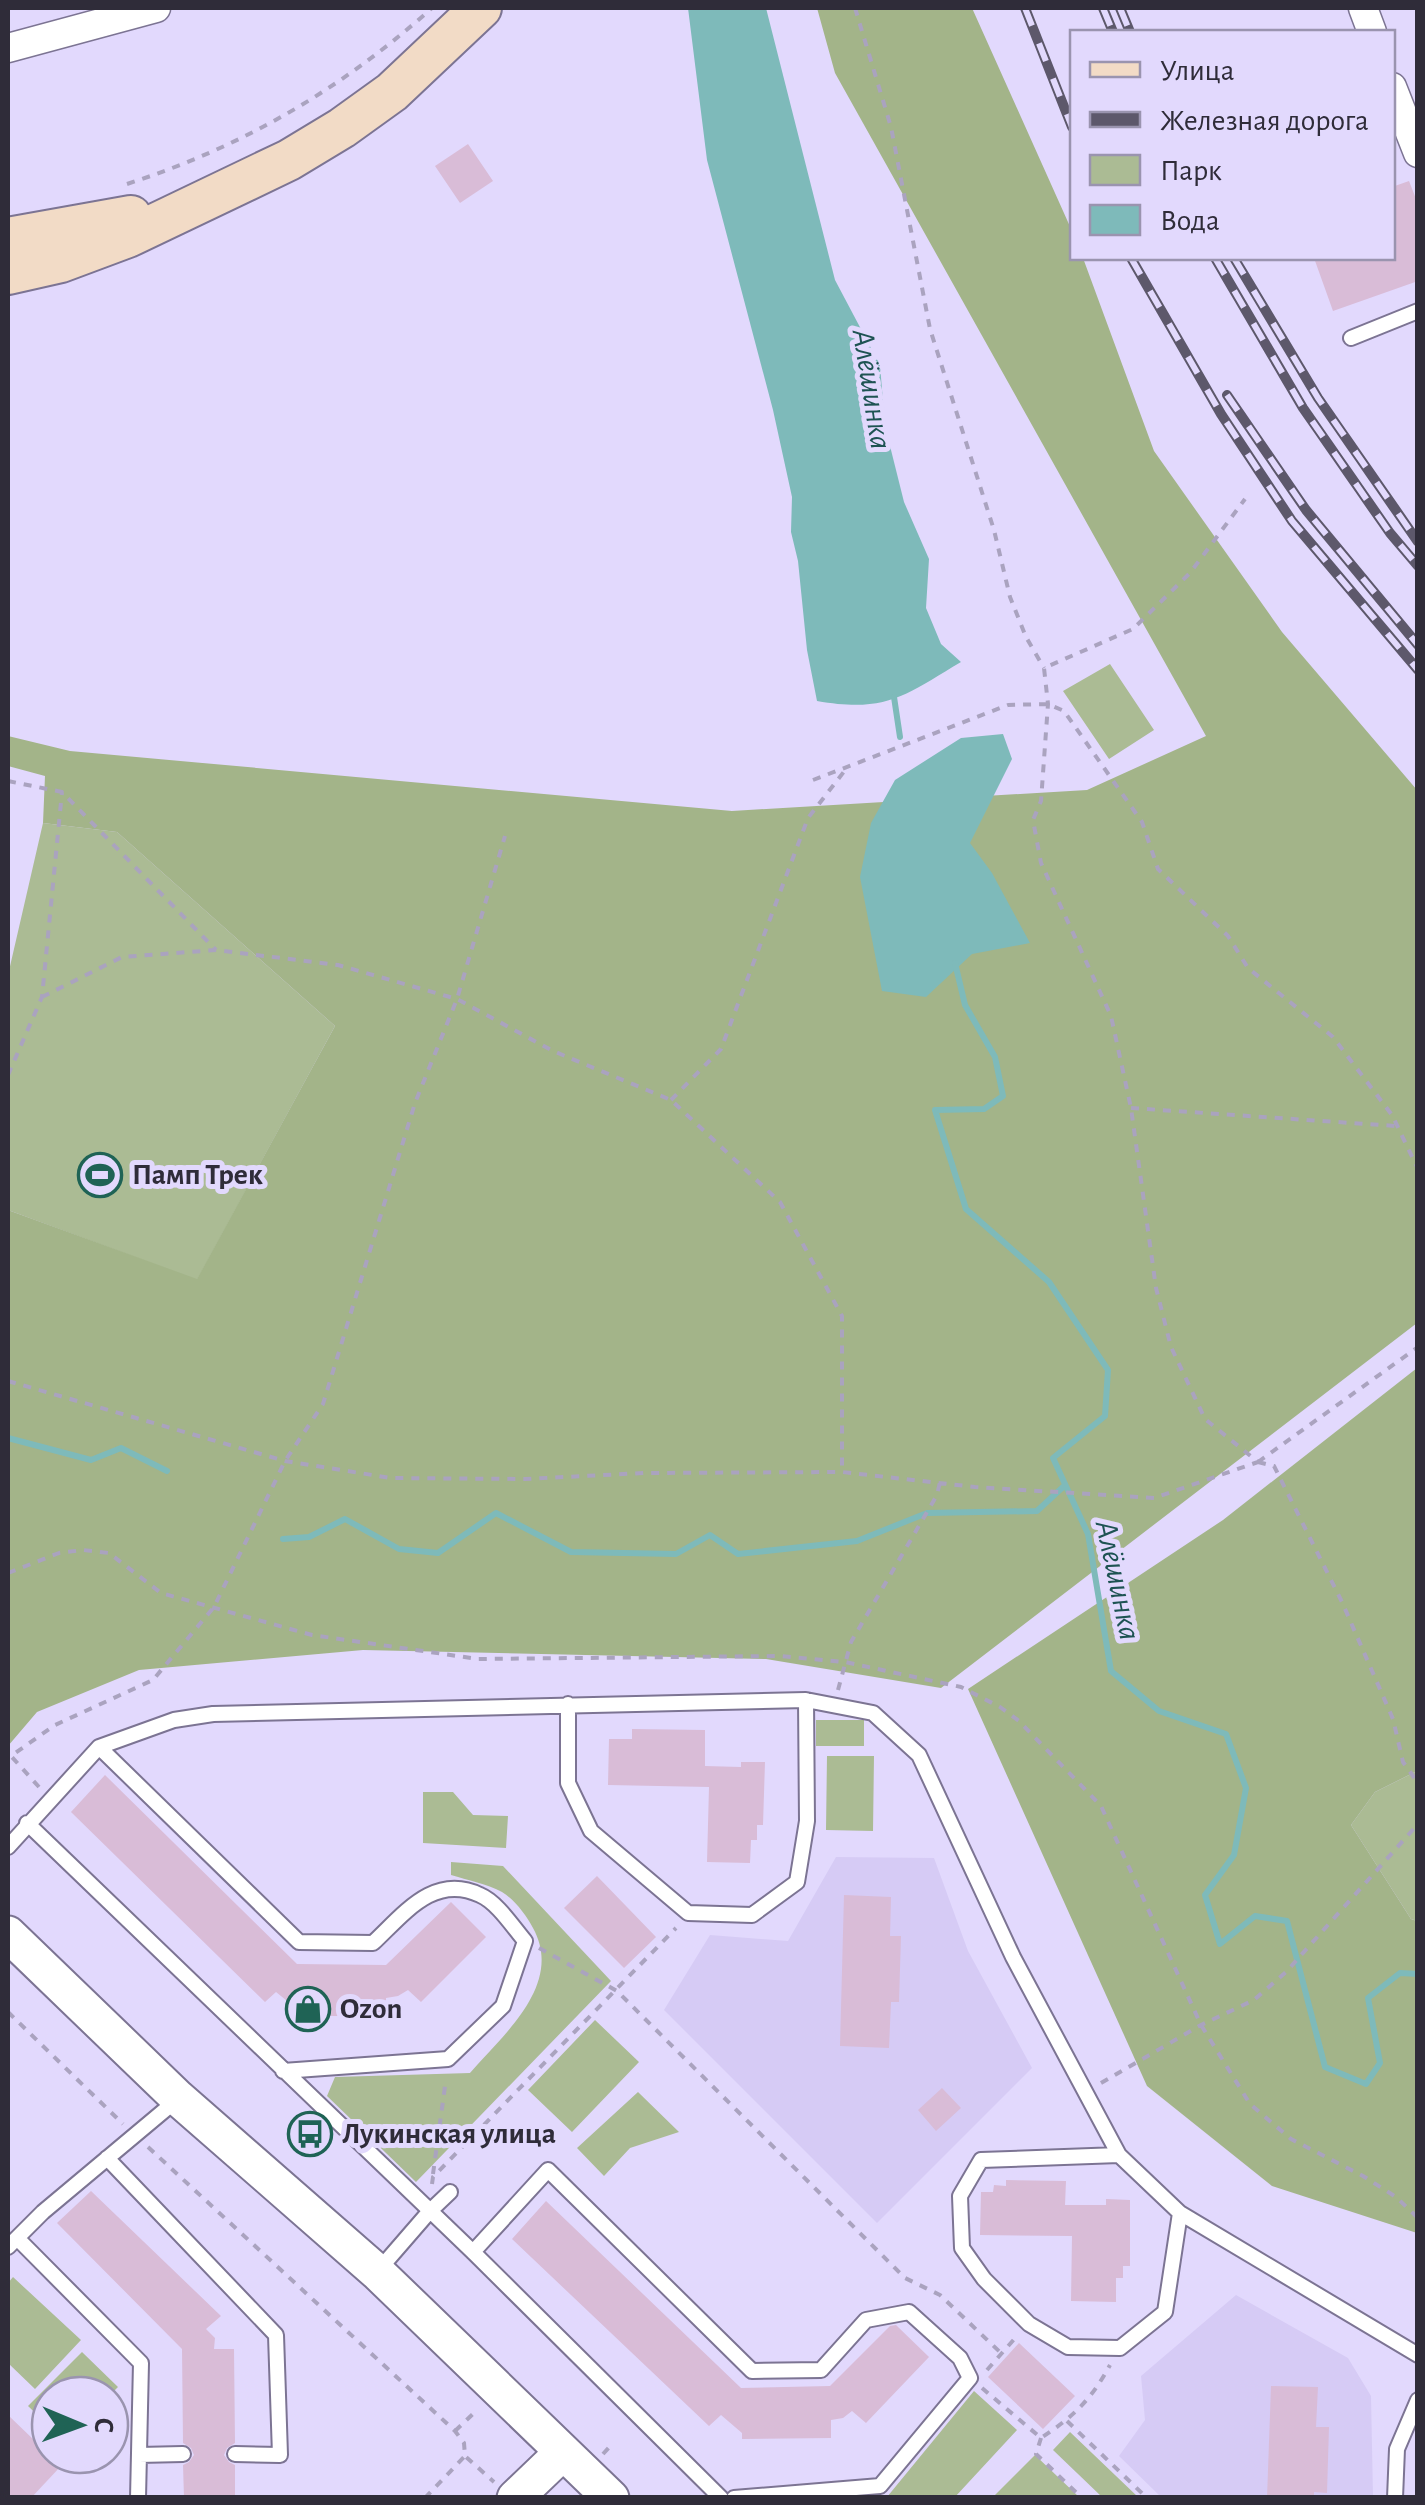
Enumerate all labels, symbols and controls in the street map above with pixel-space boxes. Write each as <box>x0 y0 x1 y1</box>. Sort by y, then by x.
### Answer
legend <box>1070 30 1395 260</box>
text: Улица <box>1160 56 1235 86</box>
text: Железная дорога <box>1160 106 1369 136</box>
text: Парк <box>1160 156 1222 186</box>
text: Вода <box>1160 206 1220 236</box>
water label: Алёшинка <box>847 325 897 452</box>
sports icon: Памп Трек <box>77 1152 123 1198</box>
place label: Памп Трек <box>132 1160 263 1190</box>
water label: Алёшинка <box>1089 1516 1146 1643</box>
shop icon: Ozon <box>285 1986 331 2032</box>
place label: Ozon <box>340 1994 402 2024</box>
bus stop icon: Лукинская улица <box>287 2111 333 2157</box>
place label: Лукинская улица <box>342 2119 556 2149</box>
north arrow <box>30 2375 130 2475</box>
text: С <box>89 2417 117 2433</box>

